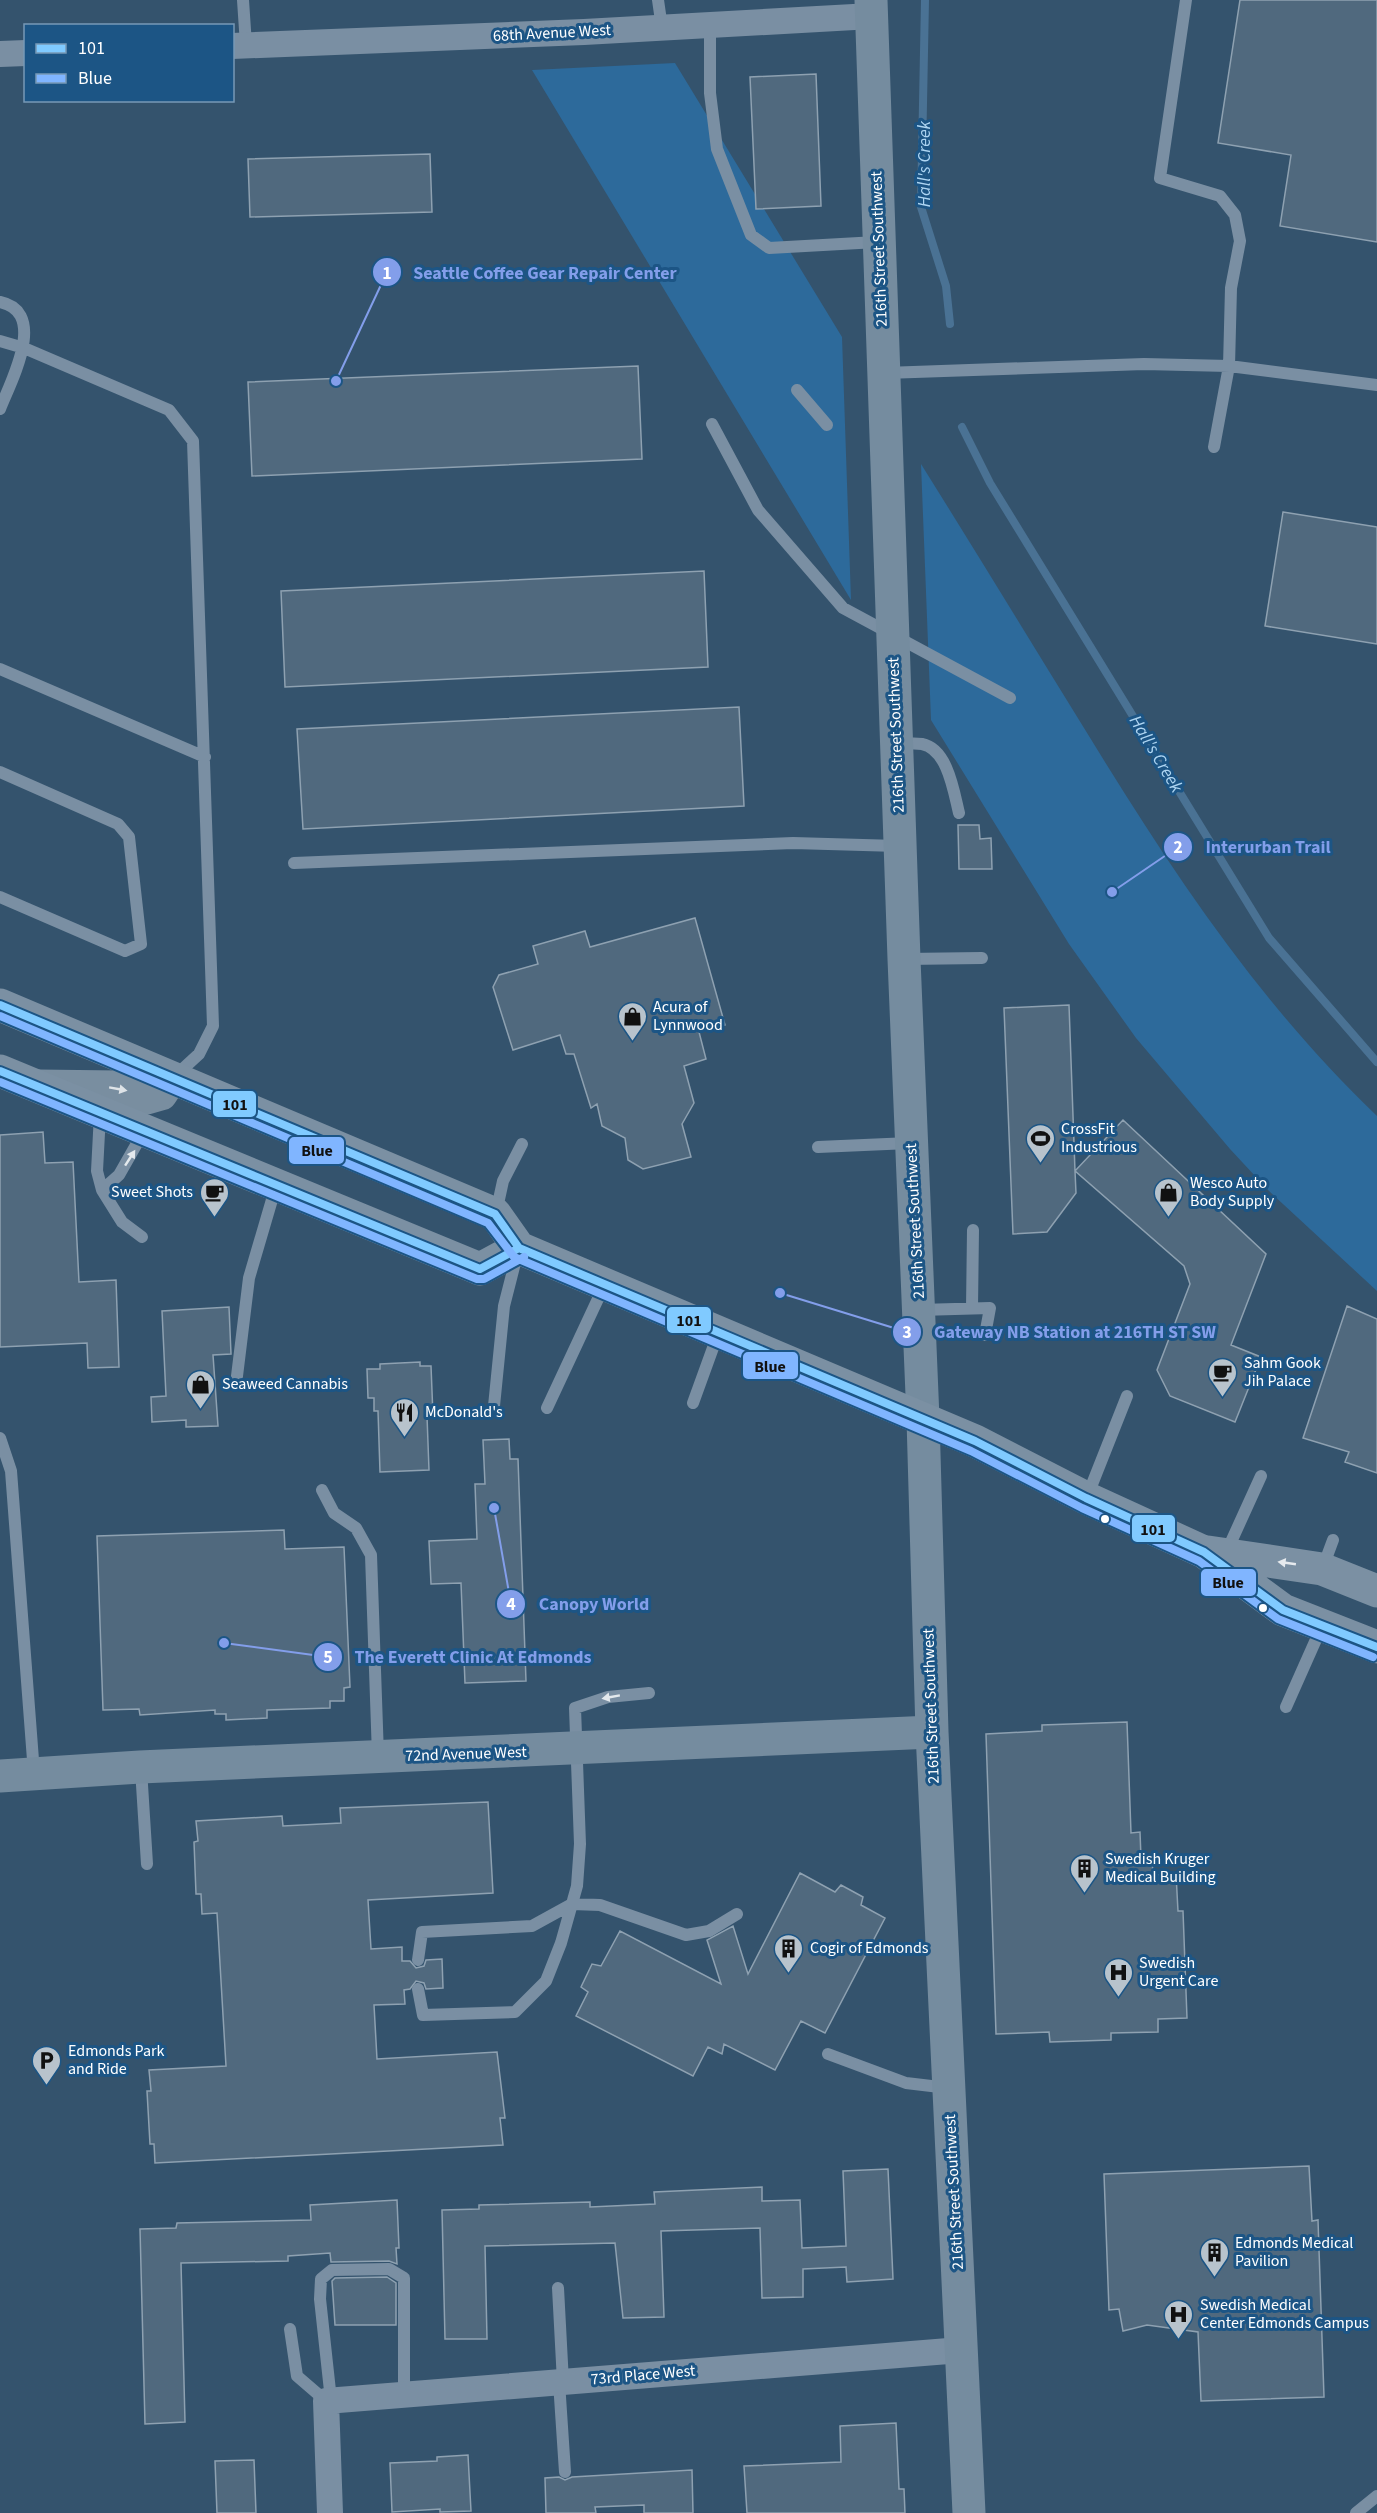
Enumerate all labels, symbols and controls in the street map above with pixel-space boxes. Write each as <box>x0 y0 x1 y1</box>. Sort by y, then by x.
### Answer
street label: 68th Avenue West <box>492 19 612 47</box>
legend <box>24 24 234 102</box>
text: 101 <box>78 36 105 61</box>
text: Blue <box>78 66 112 91</box>
water label: Hall's Creek <box>912 120 937 207</box>
street label: 216th Street Southwest <box>865 170 893 327</box>
callout: Seattle Coffee Gear Repair Center <box>372 254 689 290</box>
text: 1 <box>382 261 392 286</box>
text: Seattle Coffee Gear Repair Center <box>413 261 678 286</box>
street label: 216th Street Southwest <box>882 656 910 813</box>
water label: Hall's Creek <box>1123 711 1189 798</box>
callout: Interurban Trail <box>1163 829 1342 865</box>
text: 2 <box>1173 835 1183 860</box>
text: Interurban Trail <box>1205 835 1331 860</box>
place label: Acura of Lynnwood <box>653 996 723 1036</box>
shop icon: Acura of Lynnwood <box>616 1000 648 1042</box>
one-way arrow <box>108 1085 127 1094</box>
line badge: 101 <box>212 1090 257 1118</box>
text: 101 <box>222 1094 248 1116</box>
place label: CrossFit Industrious <box>1061 1118 1137 1158</box>
sports icon: CrossFit Industrious <box>1024 1122 1056 1164</box>
line badge: Blue <box>288 1136 345 1165</box>
text: Blue <box>301 1140 333 1162</box>
street label: 216th Street Southwest <box>900 1142 930 1299</box>
one-way arrow <box>124 1150 135 1166</box>
place label: Wesco Auto Body Supply <box>1190 1172 1275 1212</box>
cafe icon: Sweet Shots <box>198 1176 230 1218</box>
shop icon: Wesco Auto Body Supply <box>1153 1176 1185 1218</box>
place label: Sweet Shots <box>111 1181 193 1203</box>
line badge: 101 <box>666 1306 712 1334</box>
text: 101 <box>676 1310 702 1332</box>
callout: Gateway NB Station at 216TH ST SW <box>892 1314 1228 1350</box>
text: 3 <box>902 1320 912 1345</box>
text: Gateway NB Station at 216TH ST SW <box>934 1320 1216 1345</box>
line badge: Blue <box>742 1351 799 1380</box>
place label: Sahm Gook Jih Palace <box>1244 1352 1321 1392</box>
text: Blue <box>754 1356 786 1378</box>
cafe icon: Sahm Gook Jih Palace <box>1207 1356 1239 1398</box>
shop icon: Seaweed Cannabis <box>185 1368 217 1410</box>
place label: Seaweed Cannabis <box>222 1373 348 1395</box>
restaurant icon: McDonald's <box>388 1396 420 1438</box>
place label: McDonald's <box>425 1401 503 1423</box>
unlabelled marker <box>1099 1513 1111 1525</box>
line badge: 101 <box>1131 1514 1176 1543</box>
text: 101 <box>1140 1519 1166 1541</box>
one-way arrow <box>1277 1559 1296 1568</box>
line badge: Blue <box>1200 1568 1257 1597</box>
text: Blue <box>1212 1572 1244 1594</box>
callout: Canopy World <box>496 1586 661 1622</box>
text: 4 <box>506 1592 516 1617</box>
text: Canopy World <box>539 1592 649 1617</box>
unlabelled marker <box>1257 1602 1269 1614</box>
street label: 216th Street Southwest <box>917 1627 945 1784</box>
callout: The Everett Clinic At Edmonds <box>313 1639 604 1675</box>
text: 5 <box>323 1645 333 1670</box>
text: The Everett Clinic At Edmonds <box>355 1645 592 1670</box>
one-way arrow <box>602 1693 621 1702</box>
street label: 72nd Avenue West <box>405 1741 528 1767</box>
place label: Swedish Kruger Medical Building <box>1105 1848 1216 1888</box>
building icon: Swedish Kruger Medical Building <box>1068 1852 1100 1894</box>
building icon: Cogir of Edmonds <box>773 1932 805 1974</box>
place label: Cogir of Edmonds <box>810 1937 929 1959</box>
place label: Swedish Urgent Care <box>1139 1952 1218 1992</box>
hospital icon: Swedish Urgent Care <box>1102 1956 1134 1998</box>
place label: Edmonds Park and Ride <box>68 2040 165 2080</box>
parking icon: Edmonds Park and Ride <box>31 2044 63 2086</box>
street label: 216th Street Southwest <box>939 2113 969 2270</box>
place label: Edmonds Medical Pavilion <box>1235 2232 1353 2272</box>
building icon: Edmonds Medical Pavilion <box>1198 2236 1230 2278</box>
place label: Swedish Medical Center Edmonds Campus <box>1200 2294 1369 2334</box>
hospital icon: Swedish Medical Center Edmonds Campus <box>1163 2298 1195 2340</box>
street label: 73rd Place West <box>590 2359 697 2391</box>

